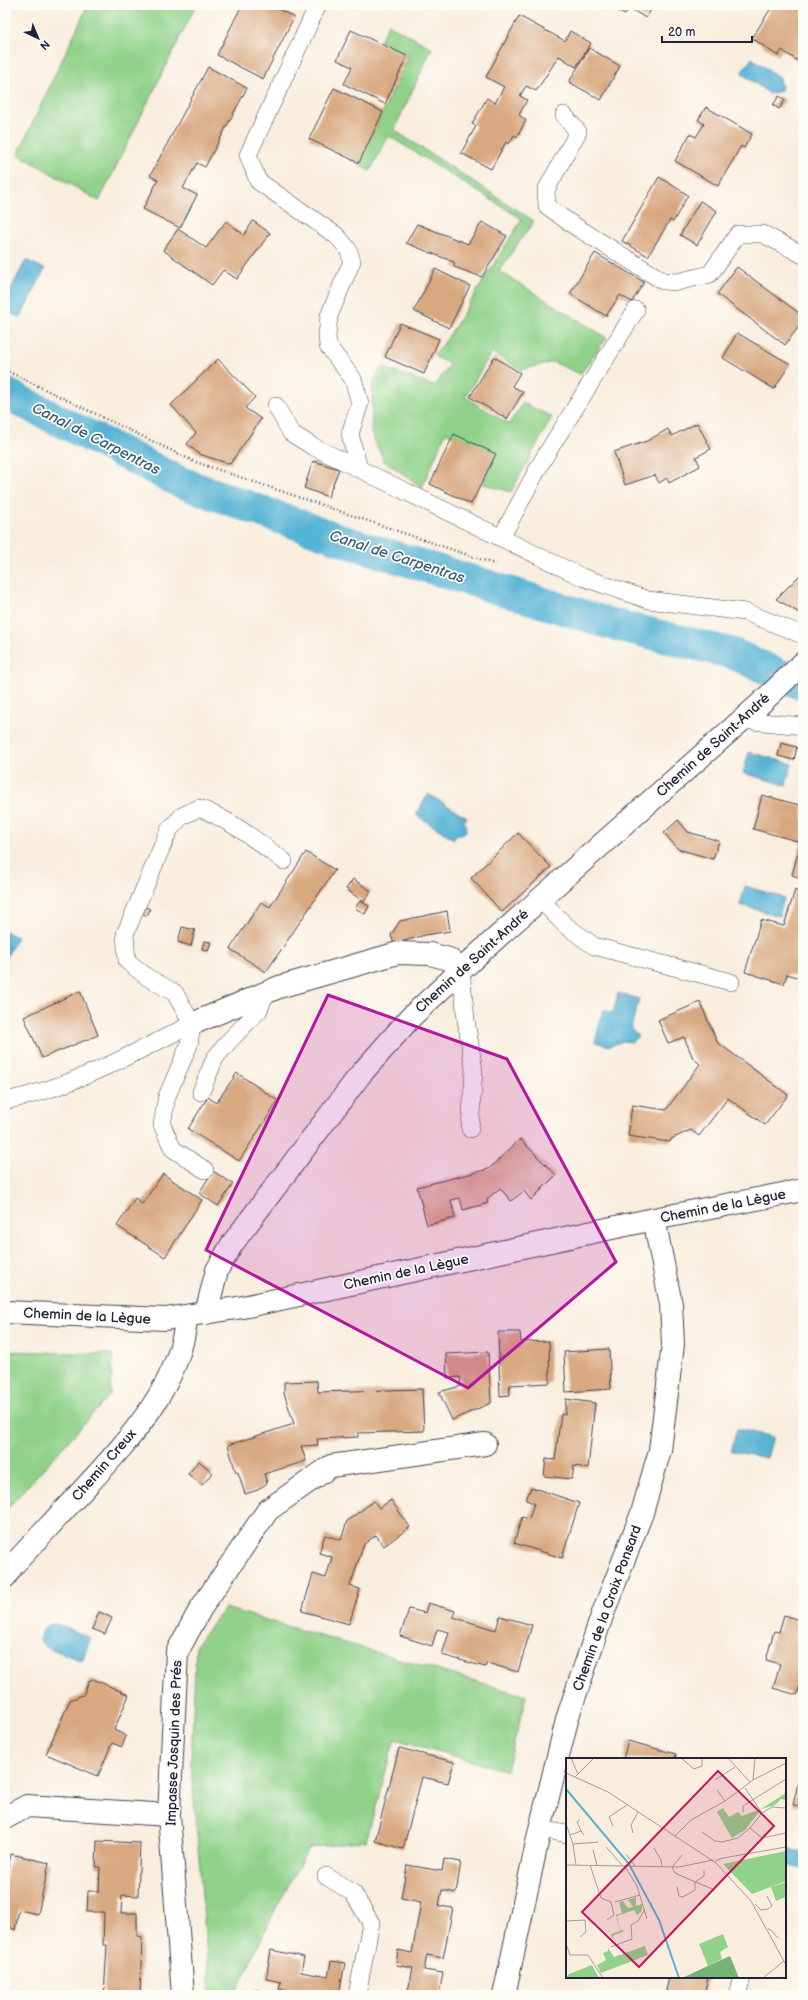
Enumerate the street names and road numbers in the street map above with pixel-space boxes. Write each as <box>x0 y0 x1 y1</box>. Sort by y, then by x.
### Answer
street label: Chemin de Saint-André <box>653 689 774 800</box>
street label: Chemin de Saint-André <box>412 905 533 1016</box>
street label: Chemin de la Lègue <box>659 1185 787 1227</box>
street label: Chemin de la Lègue <box>342 1250 470 1294</box>
street label: Chemin de la Lègue <box>23 1304 151 1328</box>
street label: Chemin Creux <box>68 1425 140 1505</box>
street label: Chemin de la Croix Ponsard <box>569 1523 645 1693</box>
street label: Impasse Josquin des Prés <box>163 1660 185 1826</box>

